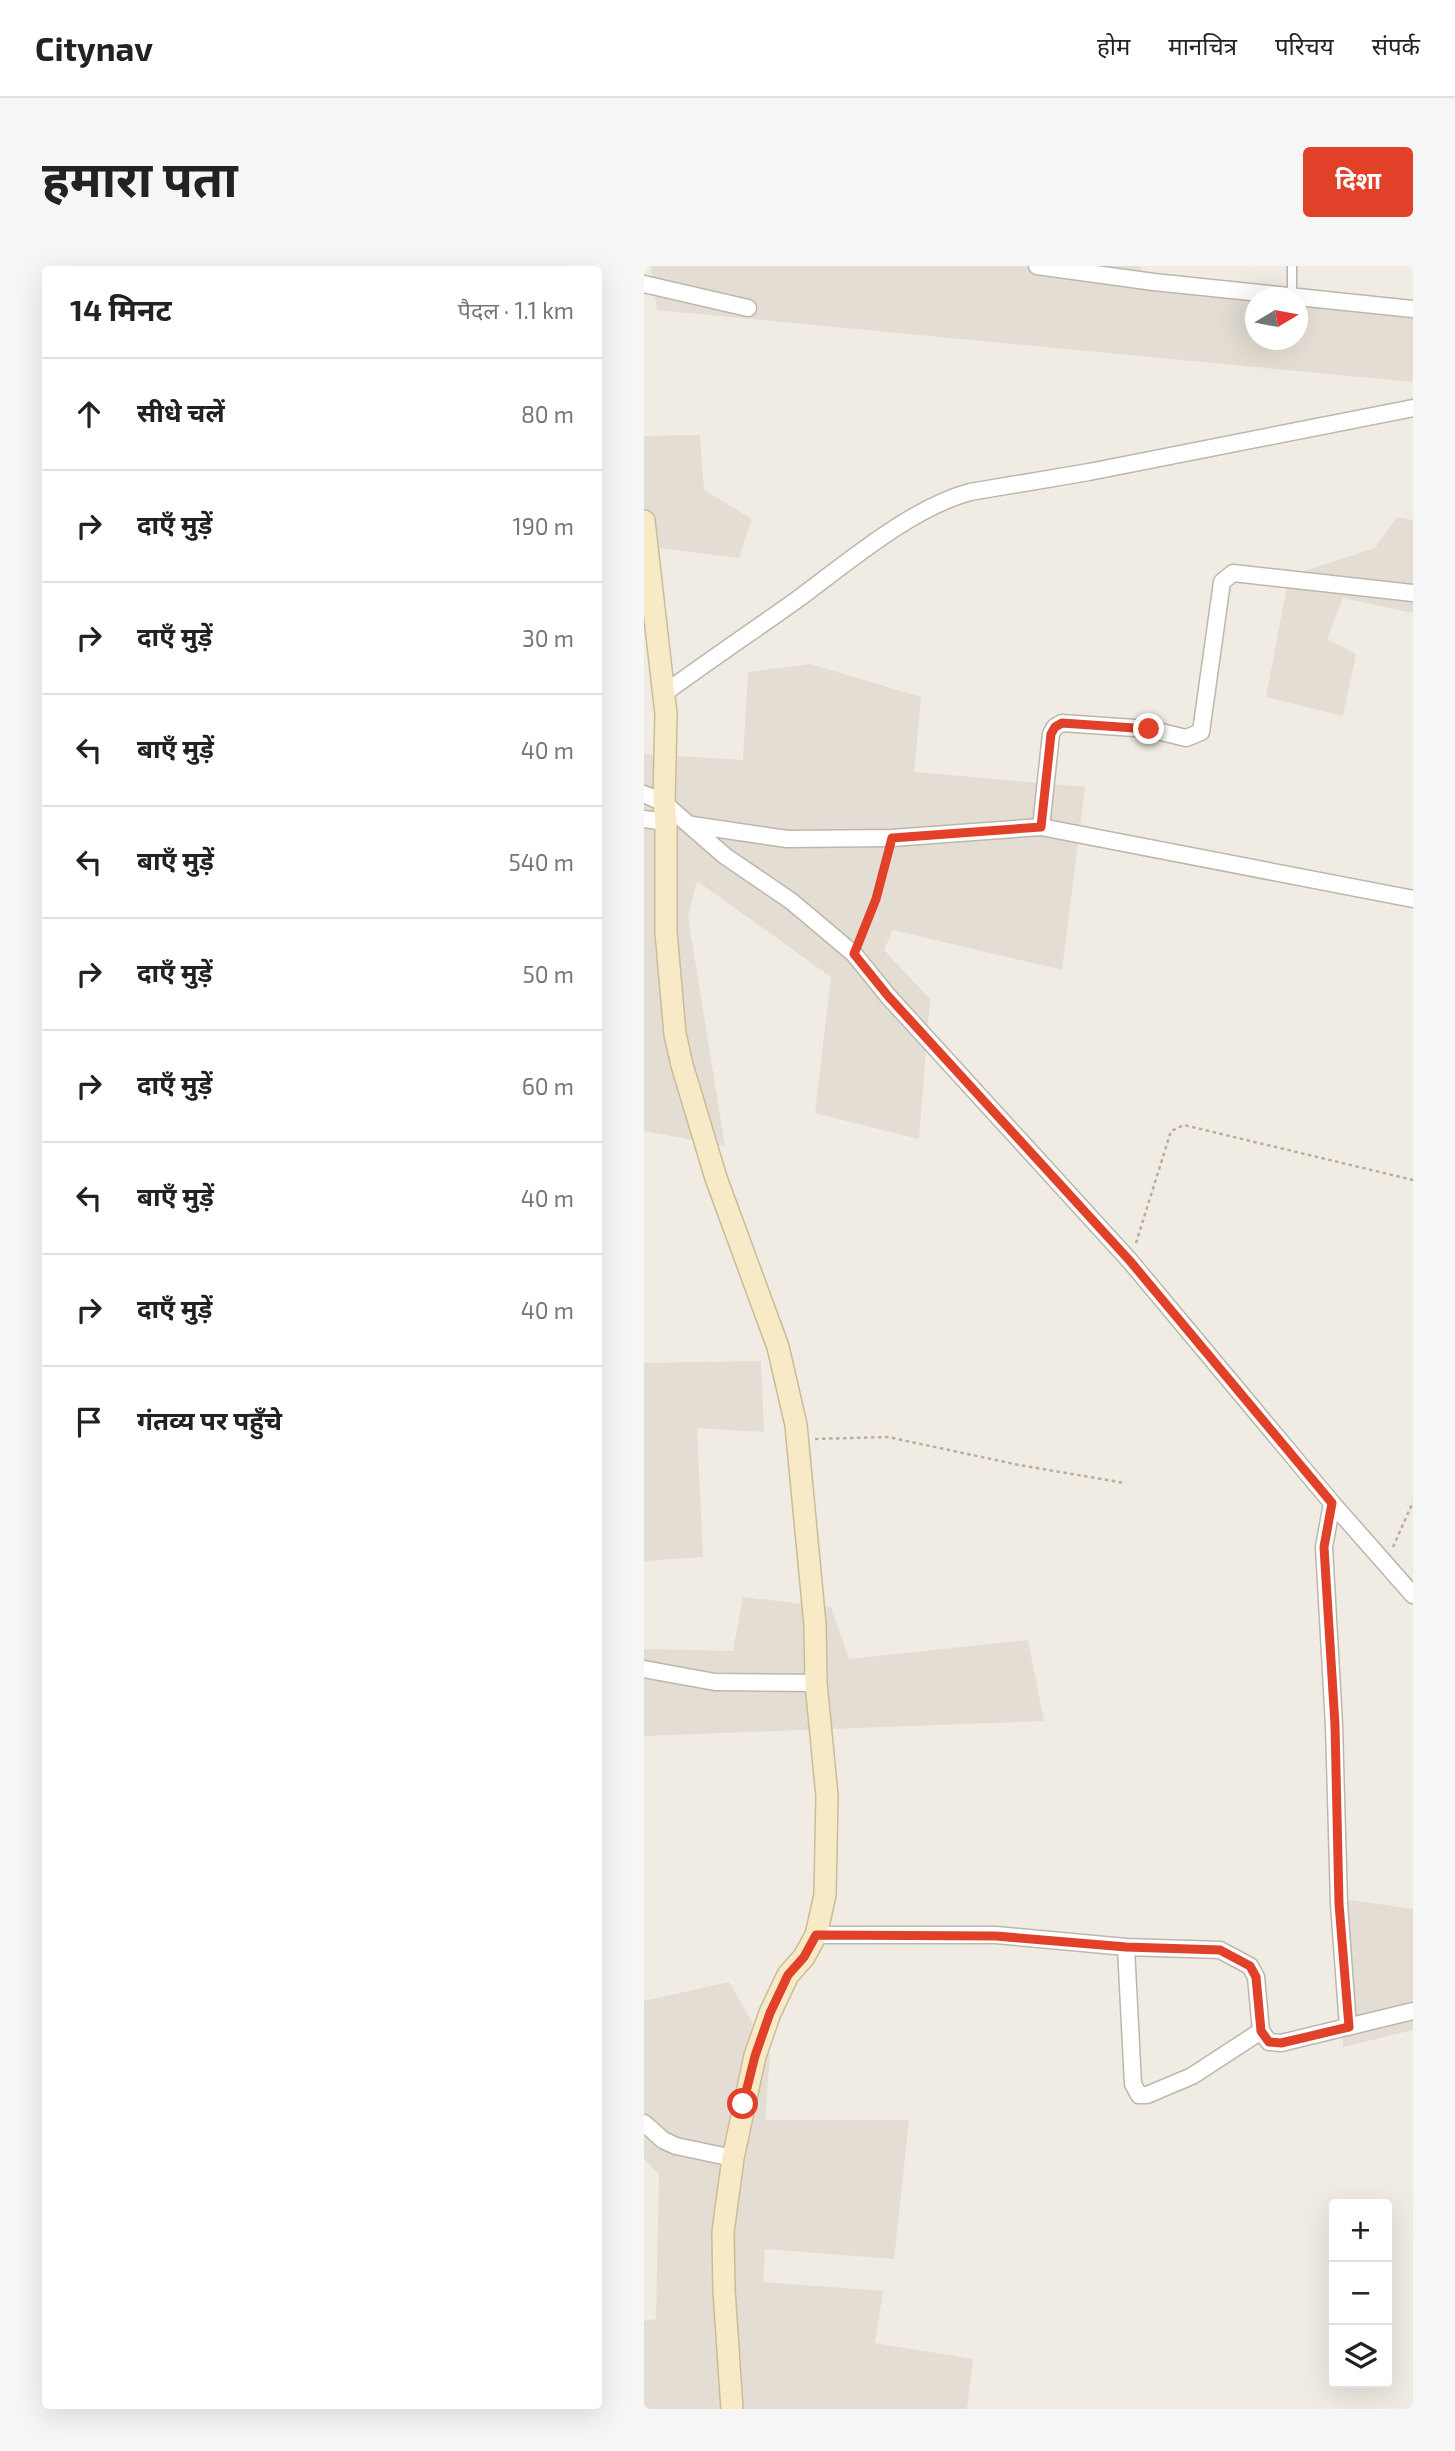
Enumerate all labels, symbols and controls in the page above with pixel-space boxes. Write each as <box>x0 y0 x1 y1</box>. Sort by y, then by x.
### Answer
text: Citynav <box>35 28 153 68</box>
text: होम <box>1097 31 1130 60</box>
text: मानचित्र <box>1168 31 1237 60</box>
text: परिचय <box>1275 31 1334 60</box>
text: संपर्क <box>1372 31 1420 60</box>
button: दिशा <box>1303 147 1413 217</box>
text: हमारा पता <box>42 148 238 207</box>
north arrow <box>1245 287 1308 350</box>
text: 14 मिनट <box>70 291 172 327</box>
text: पैदल · 1.1 km <box>458 296 574 324</box>
icon: ahead <box>70 395 108 433</box>
text: सीधे चलें <box>137 396 225 427</box>
text: 80 m <box>521 400 574 428</box>
icon: right <box>70 507 108 545</box>
text: दाएँ मुड़ें <box>137 508 212 539</box>
text: 190 m <box>513 512 574 540</box>
icon: right <box>70 619 108 657</box>
text: दाएँ मुड़ें <box>137 620 212 651</box>
text: 30 m <box>522 624 574 652</box>
route end <box>1133 713 1164 744</box>
icon: left <box>70 731 108 769</box>
text: बाएँ मुड़ें <box>137 732 214 763</box>
text: 40 m <box>521 736 574 764</box>
icon: left <box>70 843 108 881</box>
text: बाएँ मुड़ें <box>137 844 214 875</box>
text: 540 m <box>508 848 574 876</box>
icon: right <box>70 955 108 993</box>
text: दाएँ मुड़ें <box>137 956 212 987</box>
text: 50 m <box>523 960 574 988</box>
icon: right <box>70 1067 108 1105</box>
text: दाएँ मुड़ें <box>137 1068 212 1099</box>
text: 60 m <box>522 1072 574 1100</box>
icon: left <box>70 1179 108 1217</box>
text: बाएँ मुड़ें <box>137 1180 214 1211</box>
text: 40 m <box>521 1184 574 1212</box>
icon: right <box>70 1291 108 1329</box>
text: दाएँ मुड़ें <box>137 1292 212 1323</box>
text: 40 m <box>521 1296 574 1324</box>
icon: arrive <box>70 1403 108 1441</box>
text: गंतव्य पर पहुँचे <box>137 1404 282 1435</box>
route start <box>727 2088 758 2119</box>
map controls <box>1329 2199 1392 2388</box>
button: + <box>1329 2199 1392 2262</box>
button: − <box>1329 2262 1392 2325</box>
button: layers <box>1329 2325 1392 2388</box>

